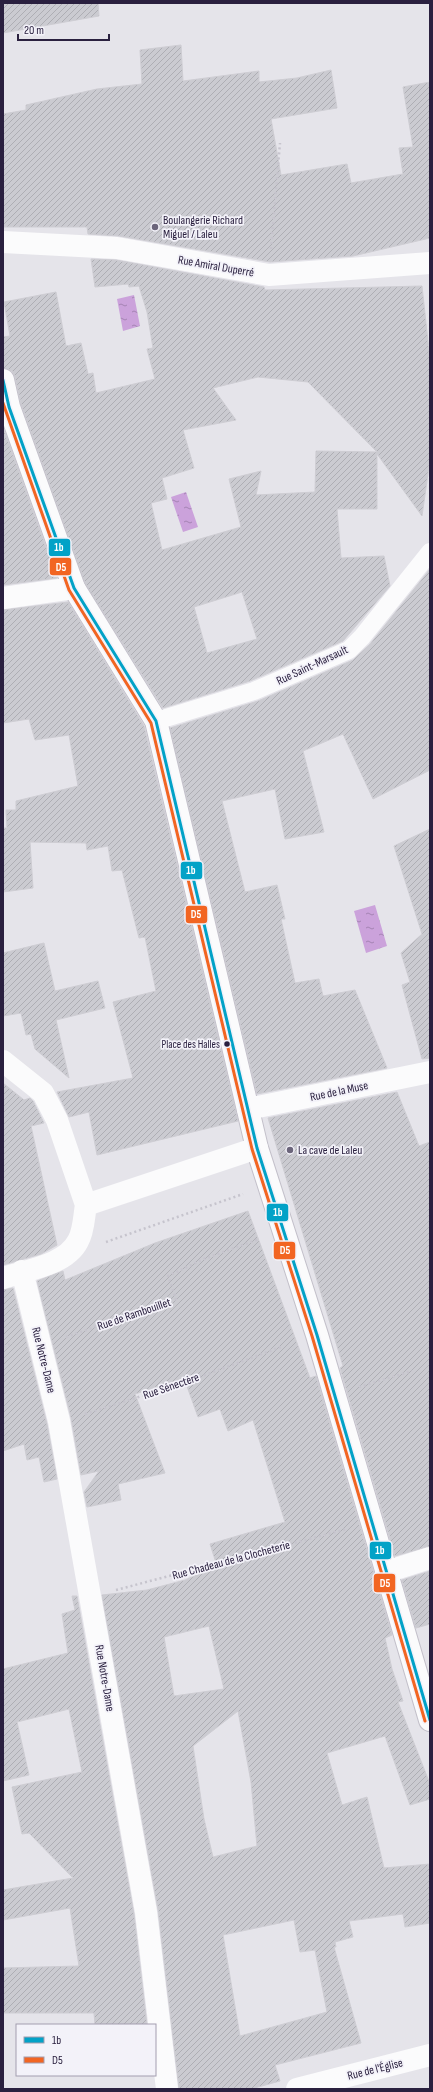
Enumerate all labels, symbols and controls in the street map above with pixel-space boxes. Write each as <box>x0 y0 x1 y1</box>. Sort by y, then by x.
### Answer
scale bar <box>18 16 109 42</box>
text: 20 m <box>24 23 44 38</box>
place label: Boulangerie Richard Miguel / Laleu <box>163 213 243 242</box>
marker: Boulangerie Richard Miguel / Laleu <box>150 222 160 232</box>
street label: Rue Amiral Duperré <box>177 252 255 281</box>
line badge: 1b <box>48 538 71 557</box>
text: 1b <box>54 541 64 554</box>
line badge: D5 <box>49 557 72 576</box>
text: D5 <box>56 561 66 574</box>
street label: Rue Saint-Marsault <box>274 642 351 689</box>
line badge: 1b <box>180 861 203 880</box>
text: 1b <box>186 864 196 877</box>
line badge: D5 <box>185 905 208 924</box>
text: D5 <box>191 908 201 921</box>
place label: Place des Halles <box>162 1038 220 1051</box>
marker: Place des Halles <box>222 1039 232 1049</box>
street label: Rue de la Muse <box>309 1078 370 1105</box>
place label: La cave de Laleu <box>298 1143 362 1158</box>
marker: La cave de Laleu <box>285 1145 295 1155</box>
line badge: 1b <box>266 1203 289 1222</box>
text: 1b <box>273 1206 283 1219</box>
line badge: D5 <box>273 1241 296 1260</box>
text: D5 <box>280 1244 290 1257</box>
street label: Rue de Rambouillet <box>95 1295 173 1334</box>
street label: Rue Notre-Dame <box>28 1326 59 1395</box>
street label: Rue Sénectère <box>141 1370 201 1403</box>
street label: Rue Chadeau de la Clocheterie <box>171 1537 292 1583</box>
line badge: 1b <box>369 1541 392 1560</box>
text: 1b <box>375 1544 385 1557</box>
line badge: D5 <box>373 1573 396 1593</box>
text: D5 <box>380 1577 390 1590</box>
street label: Rue Notre-Dame <box>91 1644 118 1713</box>
legend <box>16 2024 156 2076</box>
text: 1b <box>52 2033 61 2048</box>
text: D5 <box>52 2053 63 2068</box>
street label: Rue de l'Église <box>346 2055 405 2084</box>

